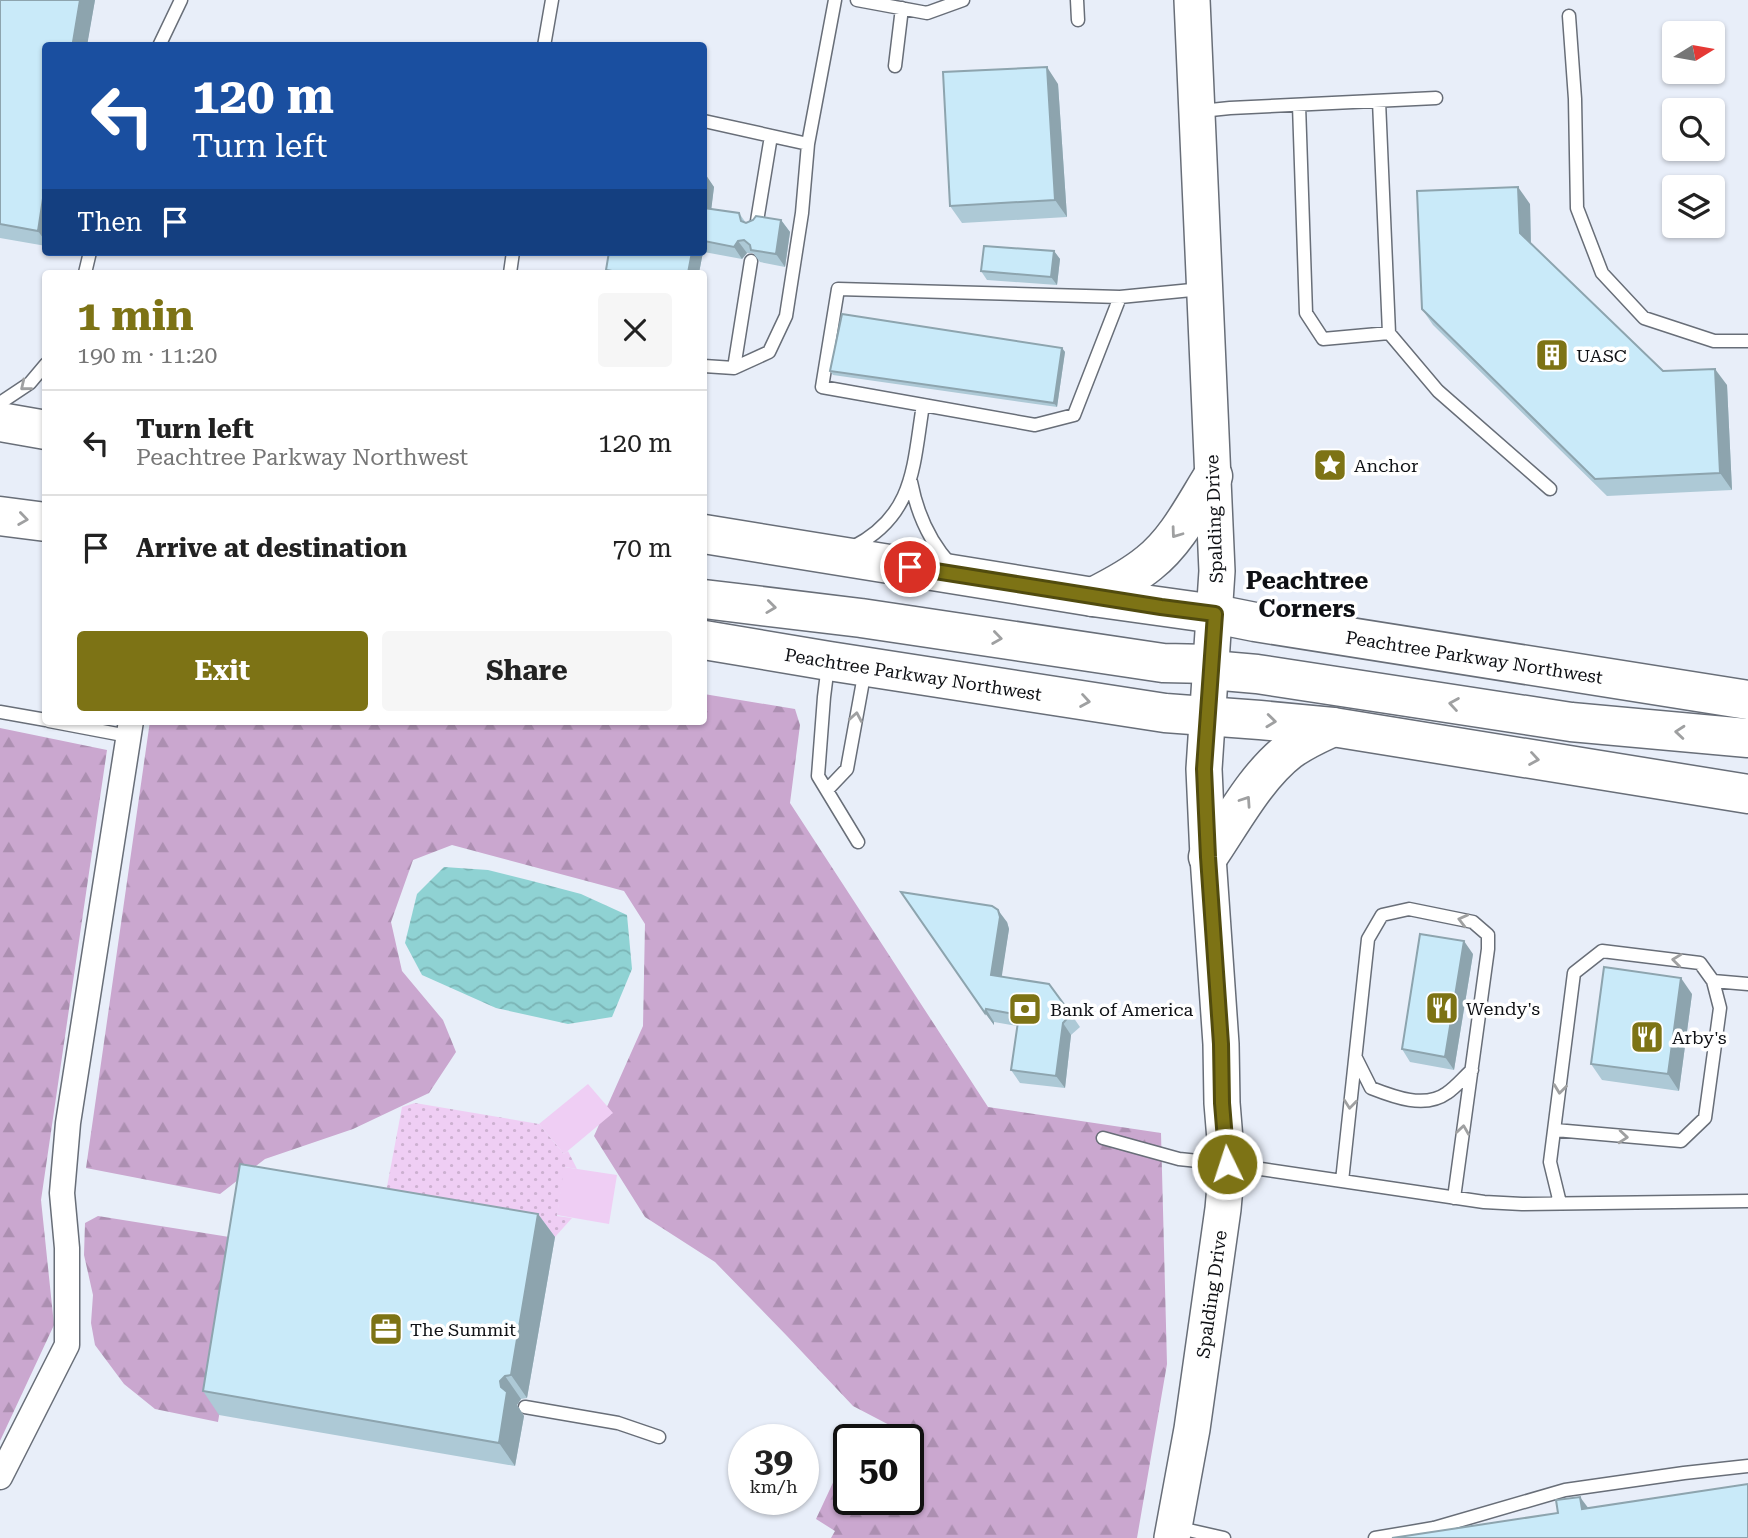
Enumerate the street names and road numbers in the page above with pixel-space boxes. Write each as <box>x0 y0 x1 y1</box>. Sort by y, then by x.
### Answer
street label: Spalding Drive <box>1201 454 1227 584</box>
street label: Peachtree Parkway Northwest <box>1344 626 1605 687</box>
street label: Peachtree Parkway Northwest <box>783 643 1044 704</box>
street label: Spalding Drive <box>1192 1229 1230 1359</box>

